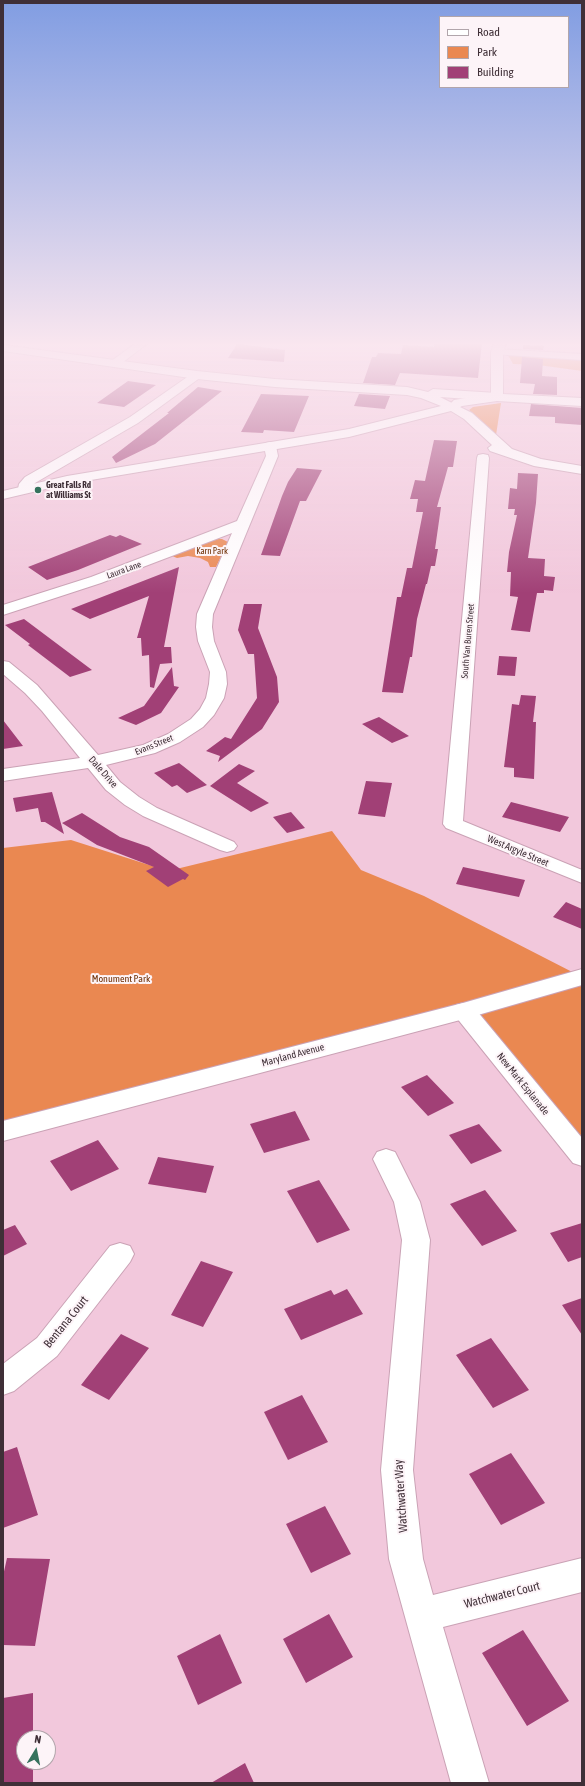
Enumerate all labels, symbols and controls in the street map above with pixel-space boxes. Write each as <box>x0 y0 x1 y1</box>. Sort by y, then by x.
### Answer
legend <box>439 16 569 88</box>
text: Road <box>477 25 500 39</box>
text: Park <box>477 45 497 59</box>
text: Building <box>477 65 514 79</box>
place label: Great Falls Rd at Williams St <box>46 480 91 501</box>
marker: Great Falls Rd at Williams St <box>33 485 43 495</box>
park label: Karn Park <box>196 546 228 556</box>
street label: Laura Lane <box>105 559 143 581</box>
street label: South Van Buren Street <box>459 603 477 679</box>
street label: Evans Street <box>133 732 175 758</box>
street label: Dale Drive <box>86 754 120 790</box>
street label: West Argyle Street <box>485 833 551 869</box>
park label: Monument Park <box>92 973 150 985</box>
street label: Maryland Avenue <box>260 1041 326 1069</box>
street label: New Mark Esplanade <box>494 1051 552 1117</box>
street label: Bentana Court <box>41 1293 91 1351</box>
street label: Watchwater Way <box>391 1459 411 1533</box>
street label: Watchwater Court <box>463 1579 541 1611</box>
north arrow <box>16 1730 56 1770</box>
text: N <box>34 1733 42 1746</box>

